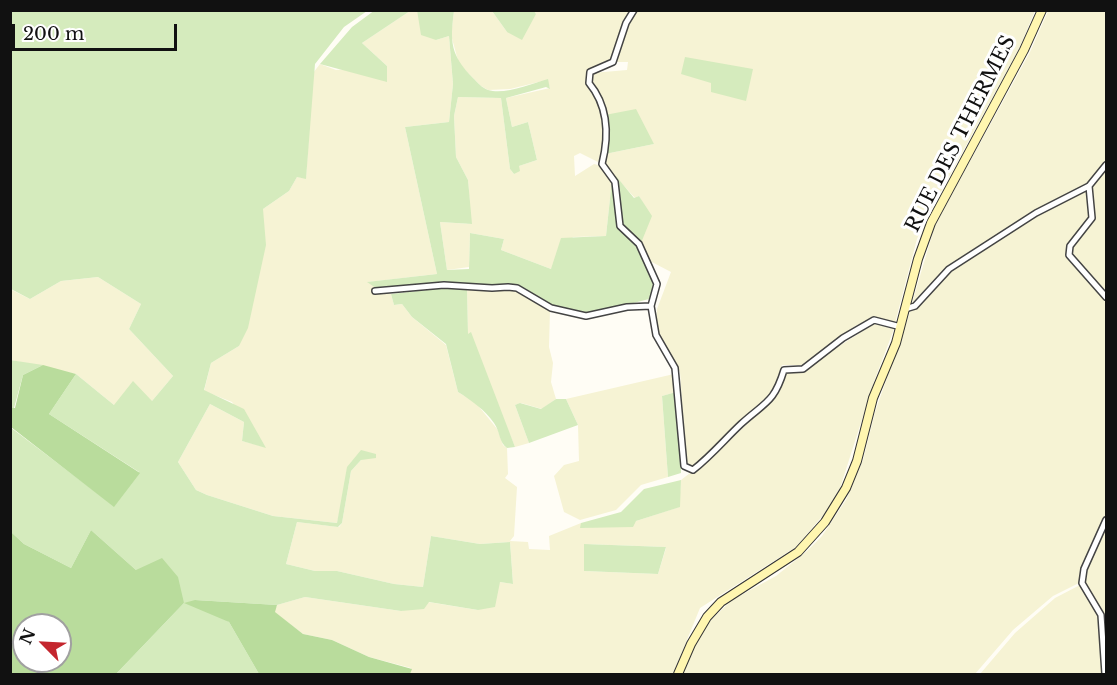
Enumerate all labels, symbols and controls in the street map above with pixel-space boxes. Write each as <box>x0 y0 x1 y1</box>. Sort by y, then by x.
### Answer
scale bar <box>15 12 180 50</box>
text: 200 m <box>23 23 84 45</box>
street label: RUE DES THERMES <box>901 32 1021 236</box>
north arrow <box>12 613 72 673</box>
text: N <box>15 626 40 647</box>

